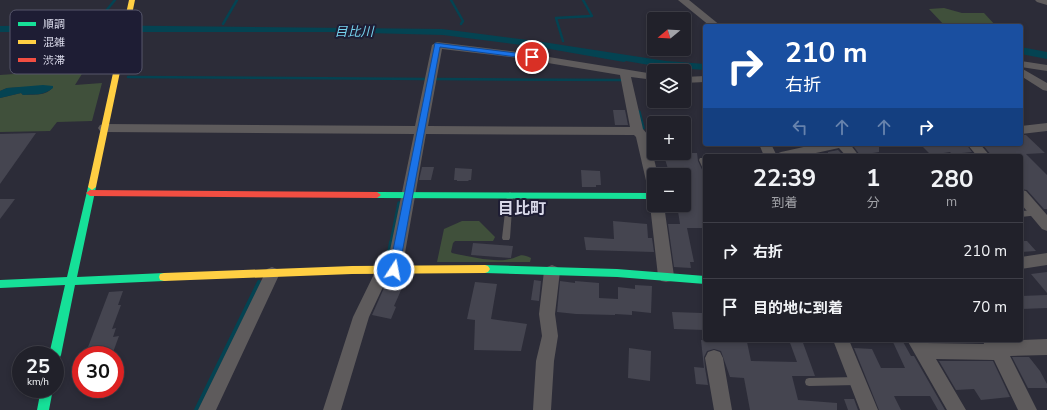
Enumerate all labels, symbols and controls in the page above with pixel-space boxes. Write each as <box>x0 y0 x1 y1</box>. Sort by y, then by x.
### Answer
legend <box>10 10 142 74</box>
north arrow <box>647 12 691 56</box>
map controls <box>647 12 691 212</box>
text: 順調 <box>43 17 65 32</box>
water label: 目比川 <box>334 23 375 41</box>
text: 210 m <box>785 34 868 72</box>
text: 混雑 <box>43 35 65 50</box>
pin <box>515 40 549 74</box>
icon: right <box>719 40 771 92</box>
icon: arrive <box>521 46 543 68</box>
text: 渋滞 <box>43 53 65 68</box>
button: layers <box>647 64 691 108</box>
text: 右折 <box>785 73 821 97</box>
button: + <box>647 116 691 160</box>
icon: left <box>789 116 811 138</box>
icon: ahead <box>831 116 853 138</box>
icon: ahead <box>873 116 895 138</box>
icon: right <box>915 116 937 138</box>
text: 22:39 <box>753 162 816 194</box>
text: 1 <box>866 162 880 194</box>
text: 280 <box>930 163 973 195</box>
button: − <box>647 168 691 212</box>
text: m <box>946 193 957 211</box>
text: 到着 <box>771 194 797 212</box>
text: 分 <box>867 194 880 212</box>
district label: 目比町 <box>498 198 546 220</box>
icon: right <box>719 240 741 262</box>
text: 210 m <box>963 241 1007 261</box>
text: 右折 <box>753 242 783 262</box>
position arrow <box>373 249 415 291</box>
icon: arrive <box>719 296 741 318</box>
text: 70 m <box>972 297 1007 317</box>
text: 目的地に到着 <box>753 298 843 318</box>
speed limit sign: 30 <box>72 346 124 398</box>
text: 25 <box>26 353 50 380</box>
text: km/h <box>27 375 49 389</box>

